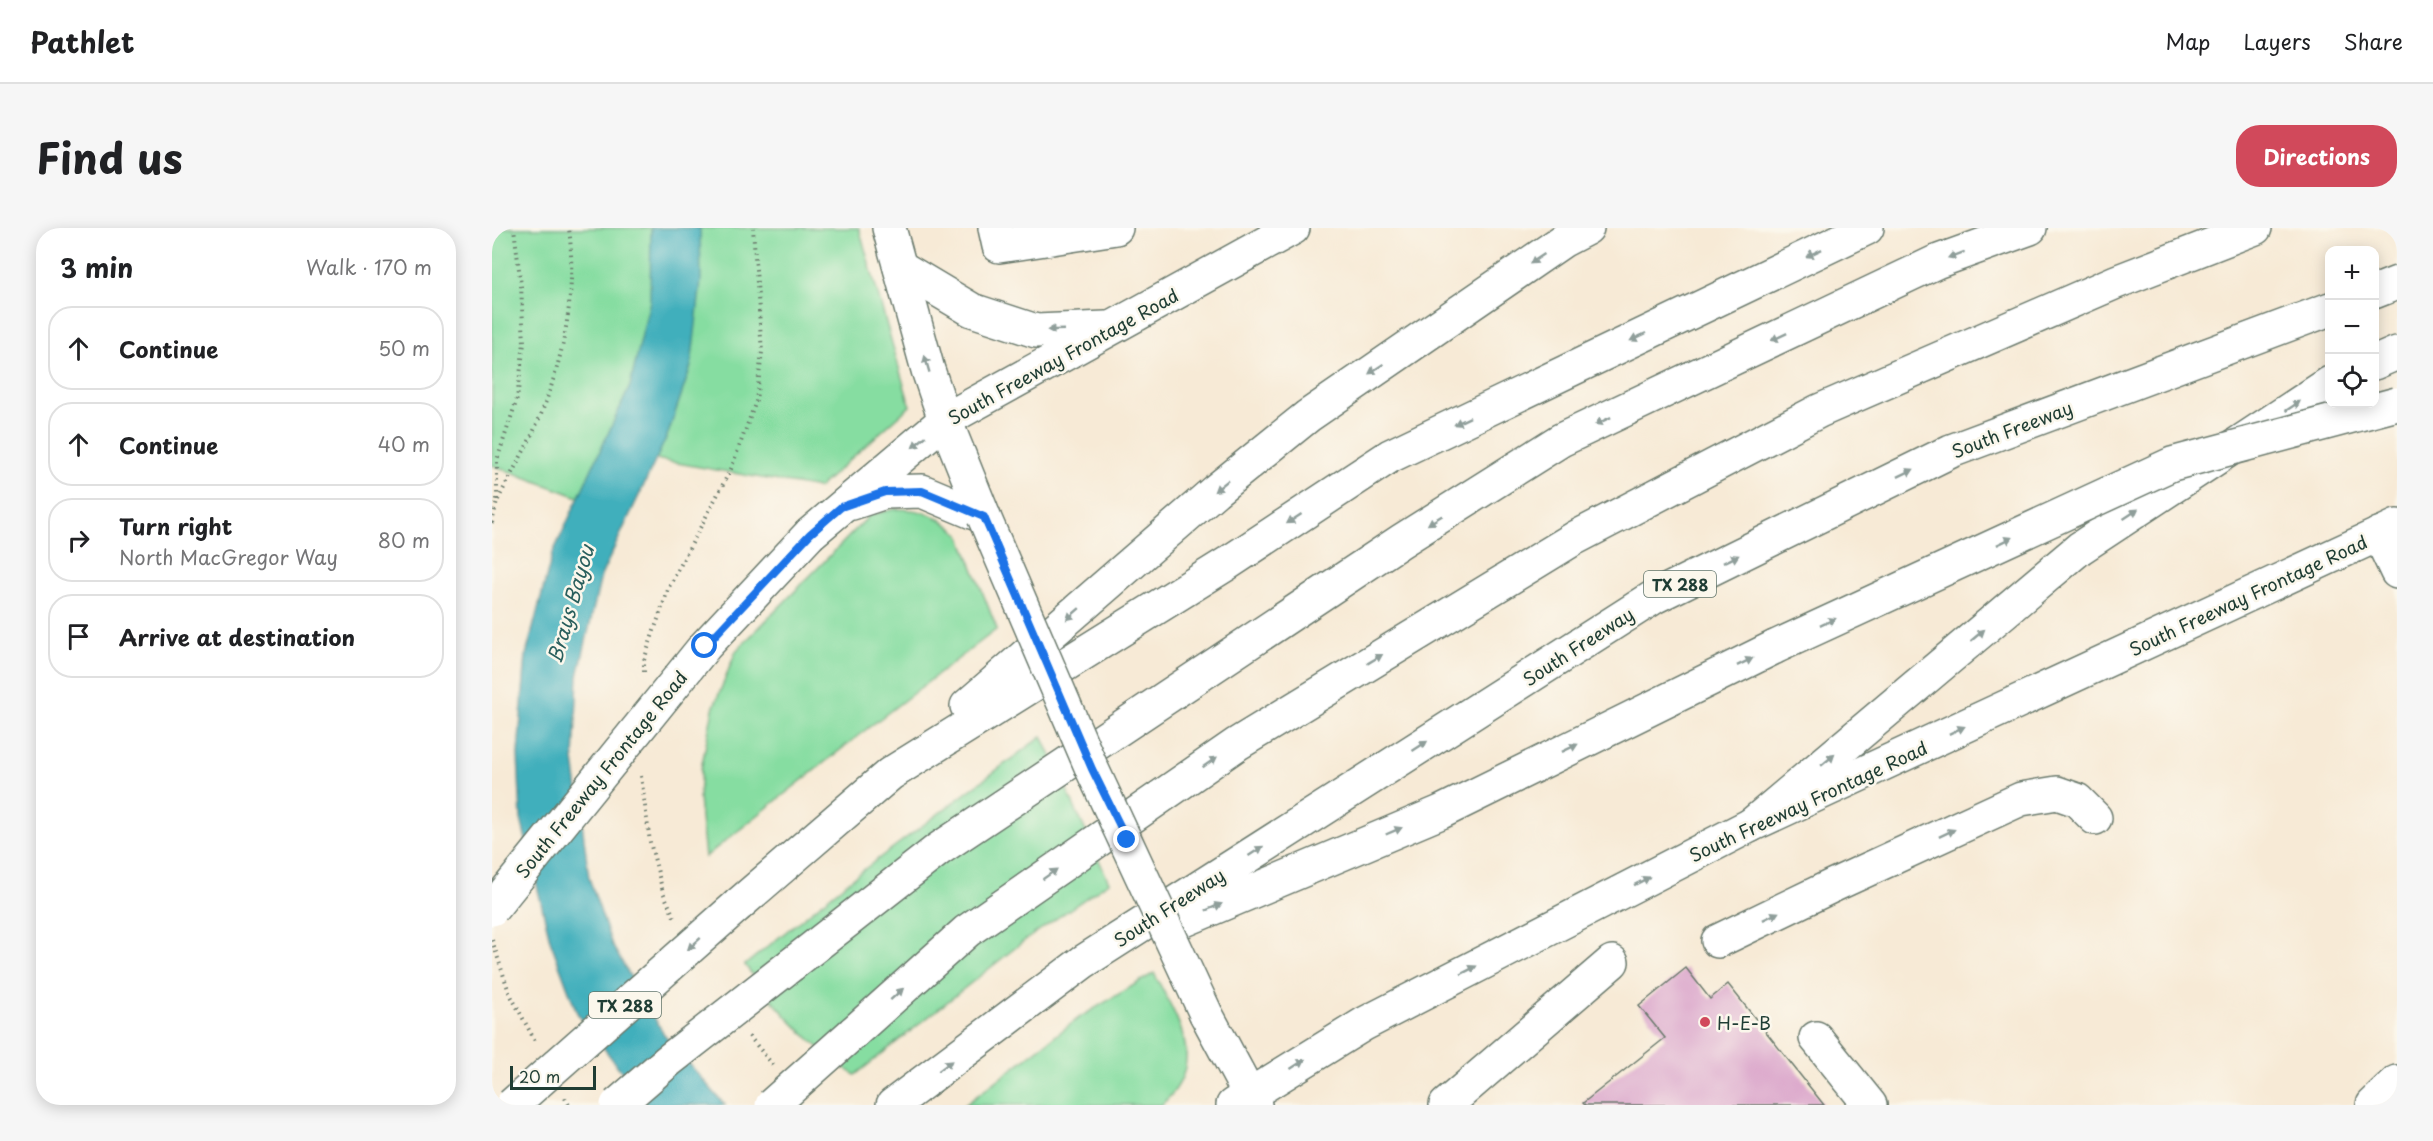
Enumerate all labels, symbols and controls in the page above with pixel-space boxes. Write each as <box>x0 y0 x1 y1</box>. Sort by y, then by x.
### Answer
text: Pathlet <box>30 20 134 63</box>
text: Map <box>2166 25 2210 57</box>
text: Layers <box>2243 25 2311 57</box>
text: Share <box>2344 25 2403 57</box>
text: Find us <box>36 125 183 188</box>
button: Directions <box>2236 125 2397 187</box>
map controls <box>2325 246 2379 408</box>
button: + <box>2325 246 2379 300</box>
text: 3 min <box>60 248 133 287</box>
one-way arrow <box>1806 249 1823 258</box>
one-way arrow <box>1946 250 1964 260</box>
text: Walk · 170 m <box>306 252 432 282</box>
one-way arrow <box>1530 253 1546 265</box>
street label: South Freeway Frontage Road <box>943 281 1183 431</box>
button: − <box>2325 300 2379 354</box>
one-way arrow <box>1046 325 1065 335</box>
icon: ahead <box>62 332 95 365</box>
text: Continue <box>119 332 218 365</box>
one-way arrow <box>1770 332 1787 341</box>
text: 50 m <box>378 333 430 363</box>
one-way arrow <box>1630 333 1647 342</box>
button: locate <box>2325 354 2379 408</box>
one-way arrow <box>922 355 931 373</box>
one-way arrow <box>1369 363 1385 375</box>
street label: South Freeway <box>1948 394 2076 464</box>
one-way arrow <box>2284 400 2300 412</box>
one-way arrow <box>1594 416 1611 425</box>
one-way arrow <box>1454 417 1471 426</box>
icon: ahead <box>62 428 95 461</box>
text: Continue <box>119 428 218 461</box>
text: 40 m <box>378 429 430 459</box>
one-way arrow <box>911 435 927 448</box>
one-way arrow <box>1898 469 1915 478</box>
one-way arrow <box>1213 480 1229 493</box>
text: Turn right <box>119 509 232 542</box>
one-way arrow <box>2122 509 2139 520</box>
one-way arrow <box>1286 513 1302 524</box>
one-way arrow <box>1427 514 1443 525</box>
icon: right <box>62 524 95 557</box>
text: 80 m <box>378 525 430 555</box>
street label: South Freeway Frontage Road <box>2125 528 2371 662</box>
one-way arrow <box>1997 536 2014 545</box>
water label: Brays Bayou <box>539 540 602 667</box>
text: North MacGregor Way <box>119 542 338 572</box>
one-way arrow <box>1722 555 1740 565</box>
road number: TX 288 <box>1644 571 1716 597</box>
street label: South Freeway <box>1517 600 1639 692</box>
one-way arrow <box>1066 607 1081 621</box>
one-way arrow <box>1820 618 1837 627</box>
icon: arrive <box>62 620 95 653</box>
text: Arrive at destination <box>119 620 355 653</box>
one-way arrow <box>1970 629 1985 642</box>
route start <box>691 632 717 658</box>
one-way arrow <box>1367 654 1384 665</box>
one-way arrow <box>1737 657 1754 666</box>
street label: South Freeway Frontage Road <box>509 665 693 883</box>
one-way arrow <box>1948 725 1965 734</box>
street label: South Freeway Frontage Road <box>1685 734 1931 868</box>
one-way arrow <box>1412 741 1429 752</box>
one-way arrow <box>1562 743 1579 752</box>
one-way arrow <box>1820 754 1836 767</box>
one-way arrow <box>1202 757 1218 768</box>
route end <box>1113 826 1139 852</box>
one-way arrow <box>1385 826 1403 835</box>
one-way arrow <box>1939 828 1957 838</box>
one-way arrow <box>1248 846 1264 857</box>
street label: South Freeway <box>1108 861 1230 953</box>
one-way arrow <box>1042 869 1058 880</box>
one-way arrow <box>1634 876 1651 886</box>
one-way arrow <box>1206 902 1224 912</box>
one-way arrow <box>1762 911 1779 920</box>
one-way arrow <box>687 937 702 950</box>
one-way arrow <box>1460 965 1477 975</box>
one-way arrow <box>889 988 904 1001</box>
road number: TX 288 <box>589 992 661 1018</box>
place label: H-E-B <box>1717 1009 1771 1036</box>
marker: H-E-B <box>1698 1015 1712 1029</box>
one-way arrow <box>1290 1058 1306 1069</box>
one-way arrow <box>937 1060 953 1072</box>
scale bar <box>510 1063 596 1090</box>
text: 20 m <box>519 1064 560 1088</box>

